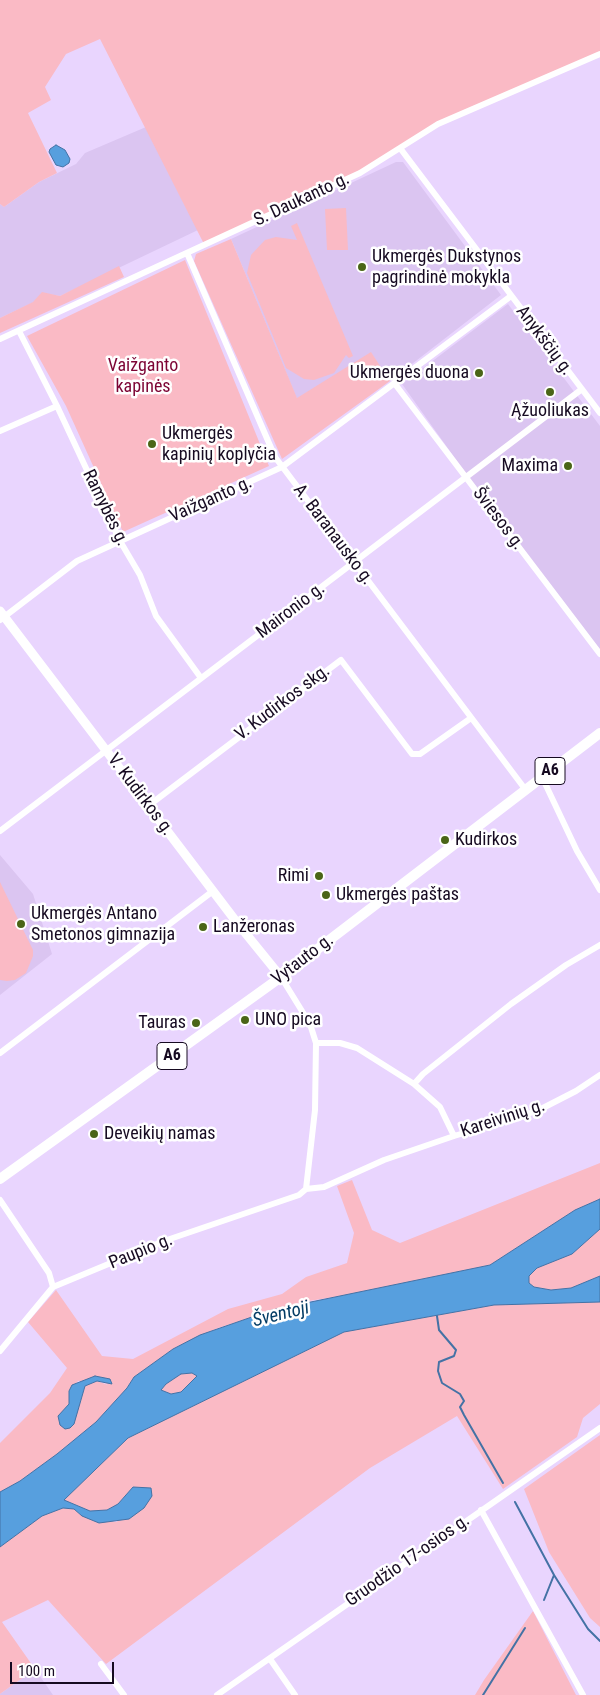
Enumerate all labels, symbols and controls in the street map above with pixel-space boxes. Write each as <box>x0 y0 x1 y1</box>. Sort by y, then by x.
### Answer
street label: S. Daukanto g. <box>251 168 353 232</box>
place label: Ukmergės Dukstynos pagrindinė mokykla <box>372 246 521 288</box>
marker: Ukmergės Dukstynos pagrindinė mokykla <box>356 261 368 273</box>
street label: Anykščių g. <box>511 302 577 380</box>
park label: Vaižganto kapinės <box>108 355 178 398</box>
place label: Ukmergės duona <box>350 362 469 384</box>
marker: Ukmergės duona <box>473 367 485 379</box>
marker: Ąžuoliukas <box>544 386 556 398</box>
place label: Ąžuoliukas <box>511 400 589 422</box>
place label: Ukmergės kapinių koplyčia <box>162 423 276 466</box>
marker: Ukmergės kapinių koplyčia <box>146 438 158 450</box>
place label: Maxima <box>502 455 558 477</box>
marker: Maxima <box>562 460 574 472</box>
street label: Ramybės g. <box>77 466 133 550</box>
street label: Vaižganto g. <box>166 472 256 528</box>
street label: A. Baranausko g. <box>288 480 378 590</box>
street label: Šviesos g. <box>467 483 529 555</box>
street label: Maironio g. <box>252 578 330 644</box>
street label: V. Kudirkos skg. <box>231 660 335 746</box>
street label: V. Kudirkos g. <box>102 750 178 840</box>
road number: A6 <box>535 758 565 784</box>
place label: Kudirkos <box>455 829 517 851</box>
marker: Kudirkos <box>439 834 451 846</box>
place label: Rimi <box>278 865 309 887</box>
marker: Rimi <box>313 870 325 882</box>
place label: Ukmergės paštas <box>336 884 459 906</box>
marker: Ukmergės paštas <box>320 889 332 901</box>
place label: Ukmergės Antano Smetonos gimnazija <box>31 903 175 946</box>
place label: Lanžeronas <box>213 916 295 938</box>
marker: Ukmergės Antano Smetonos gimnazija <box>15 918 27 930</box>
marker: Lanžeronas <box>197 921 209 933</box>
street label: Vytauto g. <box>268 930 338 990</box>
place label: UNO pica <box>255 1009 321 1031</box>
place label: Tauras <box>138 1012 186 1034</box>
marker: UNO pica <box>239 1014 251 1026</box>
marker: Tauras <box>190 1017 202 1029</box>
road number: A6 <box>157 1042 187 1070</box>
street label: Kareivinių g. <box>458 1095 548 1143</box>
place label: Deveikių namas <box>104 1123 216 1145</box>
marker: Deveikių namas <box>88 1128 100 1140</box>
street label: Paupio g. <box>106 1229 176 1275</box>
water label: Šventoji <box>250 1297 312 1333</box>
street label: Gruodžio 17-osios g. <box>342 1510 474 1612</box>
scale bar <box>12 1652 116 1684</box>
text: 100 m <box>18 1662 55 1680</box>

